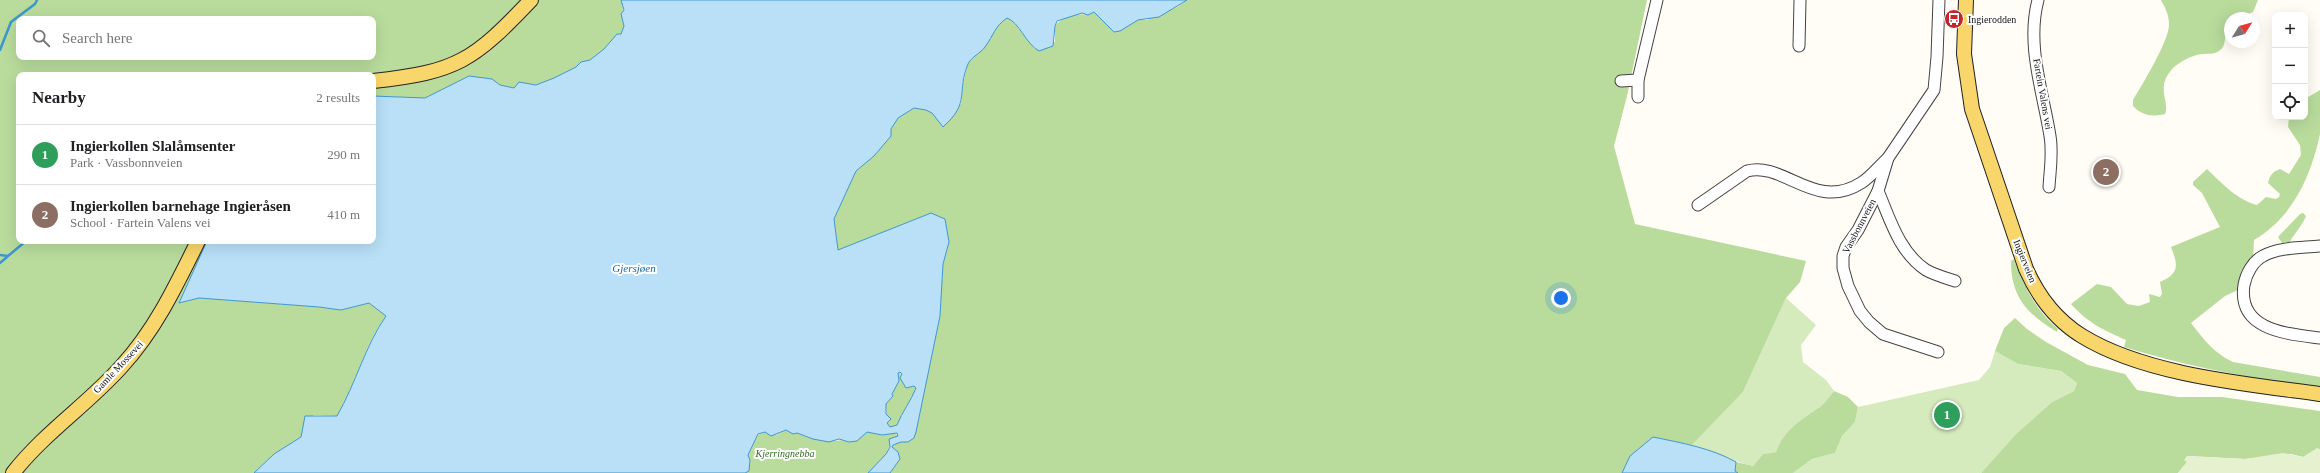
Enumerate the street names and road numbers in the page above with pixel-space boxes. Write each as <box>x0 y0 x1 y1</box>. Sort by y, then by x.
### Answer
street label: Fartein Valens vei <box>2031 58 2055 131</box>
street label: Vassbonnveien <box>1840 197 1878 255</box>
street label: Ingierveien <box>2011 238 2039 284</box>
street label: Gamle Mossevei <box>91 338 145 395</box>

